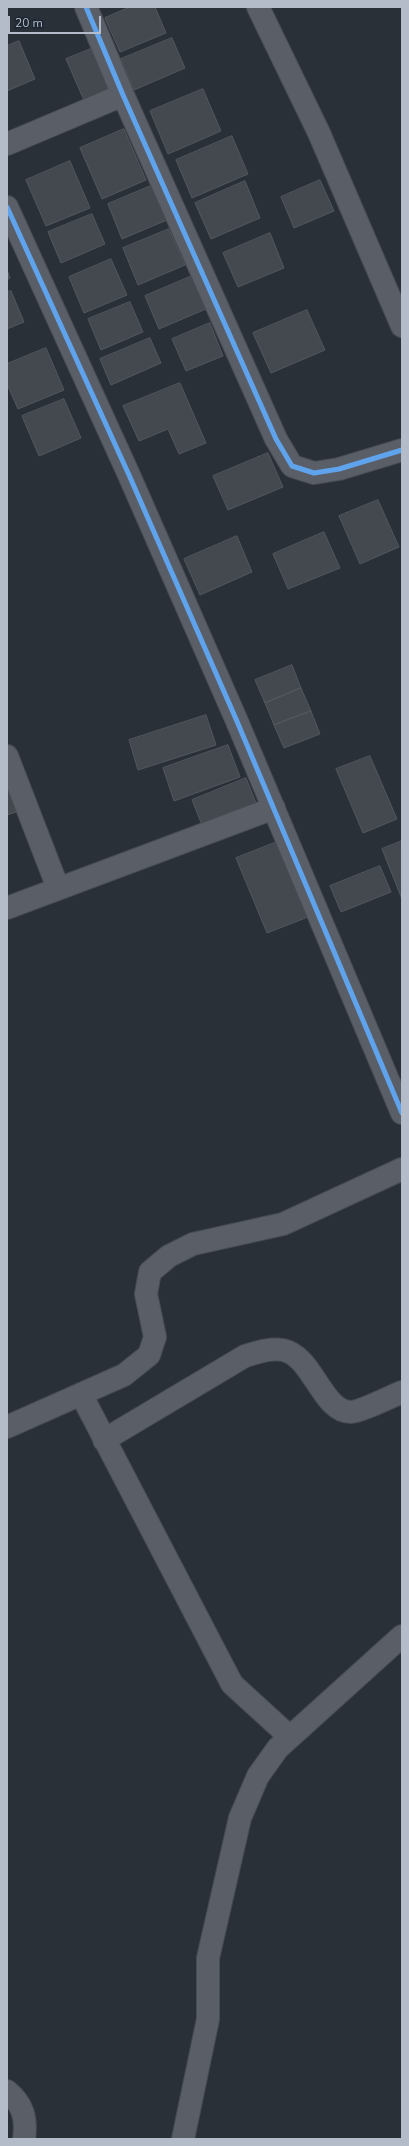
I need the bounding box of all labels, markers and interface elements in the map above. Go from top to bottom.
scale bar [10,8,103,34]
text: 20 m [15,15,43,31]

